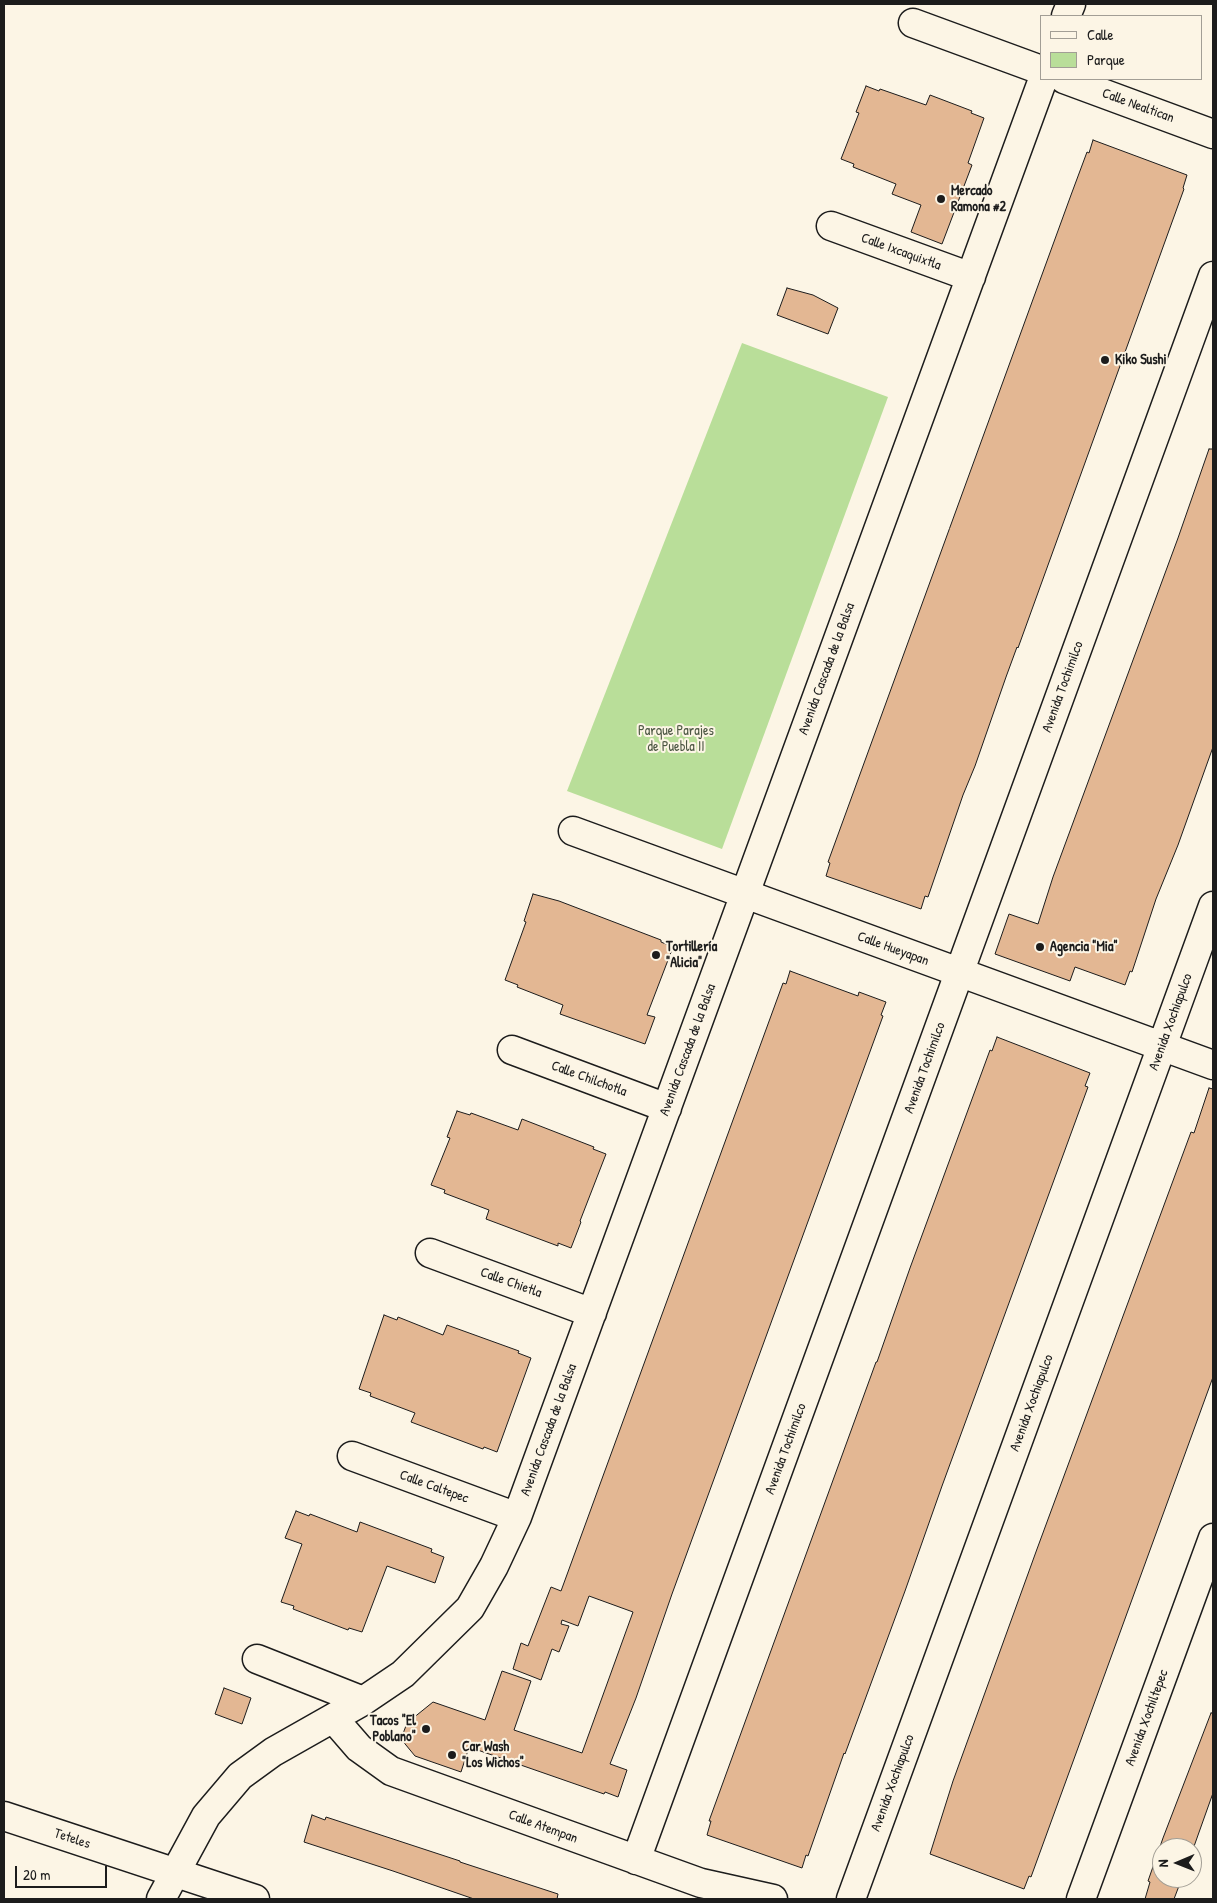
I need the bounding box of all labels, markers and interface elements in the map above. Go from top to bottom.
legend [1040,15,1202,80]
text: Calle [1087,24,1114,45]
text: Parque [1087,49,1125,70]
street label: Calle Nealtican [1100,85,1176,127]
place label: Mercado Ramona #2 [951,183,1006,216]
marker: Mercado Ramona #2 [935,193,947,205]
street label: Calle Ixcaquixtla [859,230,943,274]
place label: Kiko Sushi [1115,352,1167,368]
marker: Kiko Sushi [1099,354,1111,366]
street label: Avenida Cascada de la Balsa [795,601,859,737]
street label: Avenida Tochimilco [1039,639,1087,735]
park label: Parque Parajes de Puebla II [638,723,714,756]
street label: Calle Hueyapan [855,928,931,970]
place label: Tortillería "Alicia" [666,939,717,972]
place label: Agencia "Mia" [1050,939,1118,955]
marker: Agencia "Mia" [1034,941,1046,953]
marker: Tortillería "Alicia" [650,949,662,961]
street label: Avenida Xochiapulco [1146,971,1196,1073]
street label: Avenida Cascada de la Balsa [656,982,720,1118]
street label: Avenida Tochimilco [901,1020,949,1116]
street label: Calle Chilchotla [549,1058,629,1100]
street label: Calle Chietla [478,1264,544,1302]
street label: Avenida Xochiapulco [1007,1352,1057,1454]
street label: Avenida Cascada de la Balsa [517,1362,581,1498]
street label: Avenida Tochimilco [762,1401,810,1497]
street label: Calle Caltepec [397,1467,471,1507]
street label: Avenida Xochiltepec [1122,1668,1172,1768]
place label: Tacos "El Poblano" [370,1713,416,1745]
marker: Tacos "El Poblano" [420,1723,432,1735]
street label: Avenida Xochiapulco [868,1732,918,1834]
place label: Car Wash "Los Wichos" [462,1739,524,1771]
marker: Car Wash "Los Wichos" [446,1749,458,1761]
street label: Calle Atempan [506,1807,580,1847]
street label: Teteles [52,1825,92,1853]
north arrow [1152,1838,1202,1888]
scale bar [18,1856,110,1888]
text: N [1153,1859,1172,1867]
text: 20 m [23,1864,50,1885]

